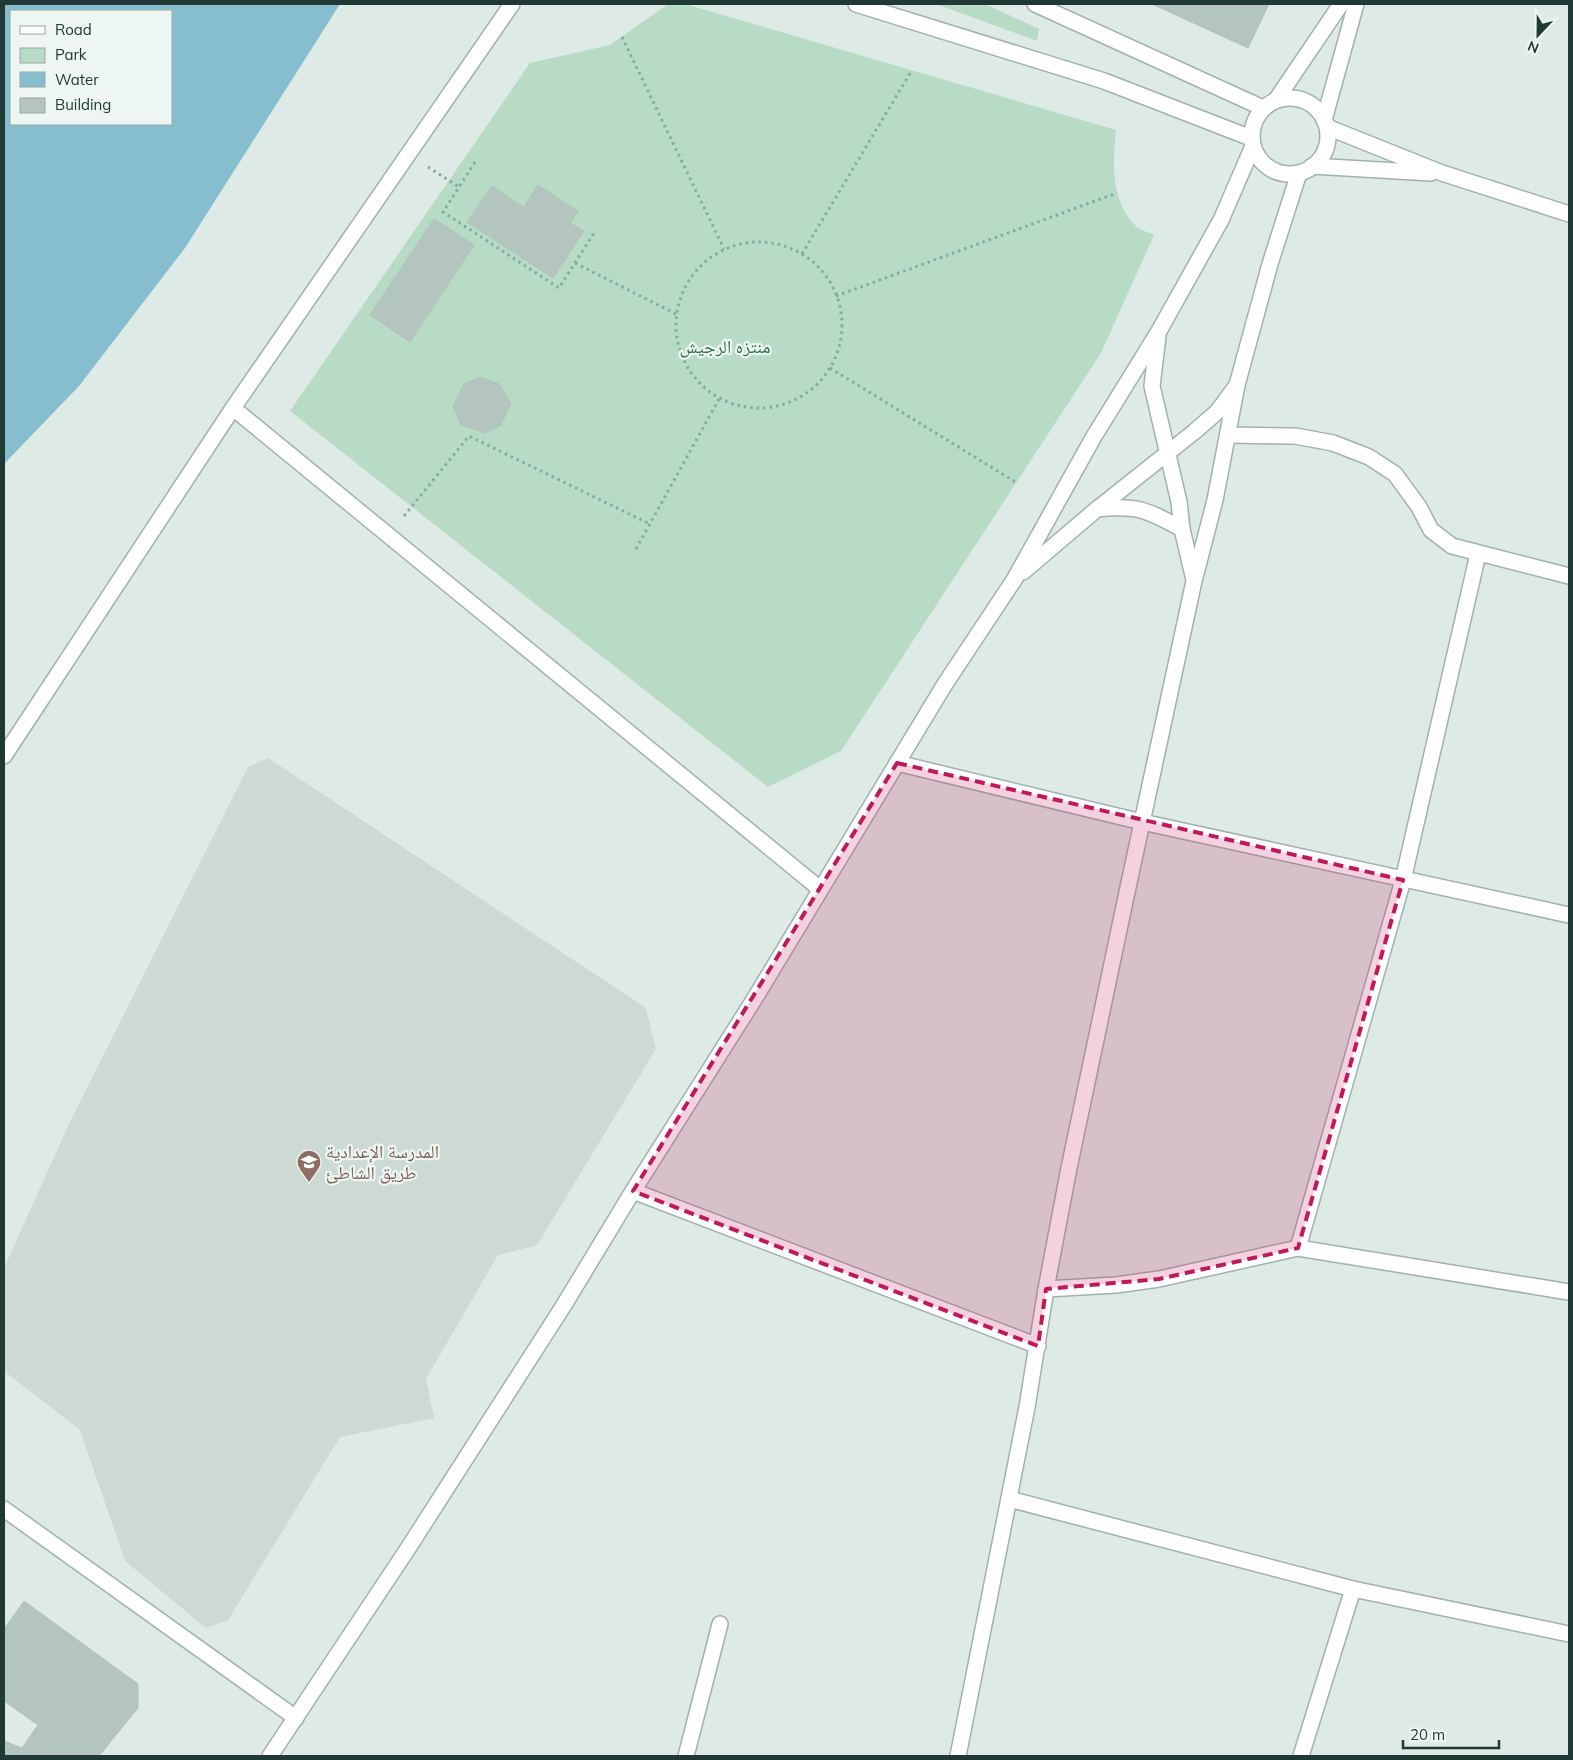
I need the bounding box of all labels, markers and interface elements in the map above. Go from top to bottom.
legend [10,10,172,125]
north arrow [1513,10,1563,60]
text: Road [55,20,92,39]
text: N [1525,37,1541,57]
text: Park [55,45,87,64]
text: Water [55,70,99,89]
text: Building [55,95,111,114]
park label: منتزه الرجيش [680,335,770,358]
place label: المدرسة الإعدادية طريق الشاطئ [326,1140,439,1184]
school or university icon: المدرسة الإعدادية طريق الشاطئ [296,1149,322,1183]
scale bar [1403,1718,1499,1750]
text: 20 m [1410,1725,1445,1744]

